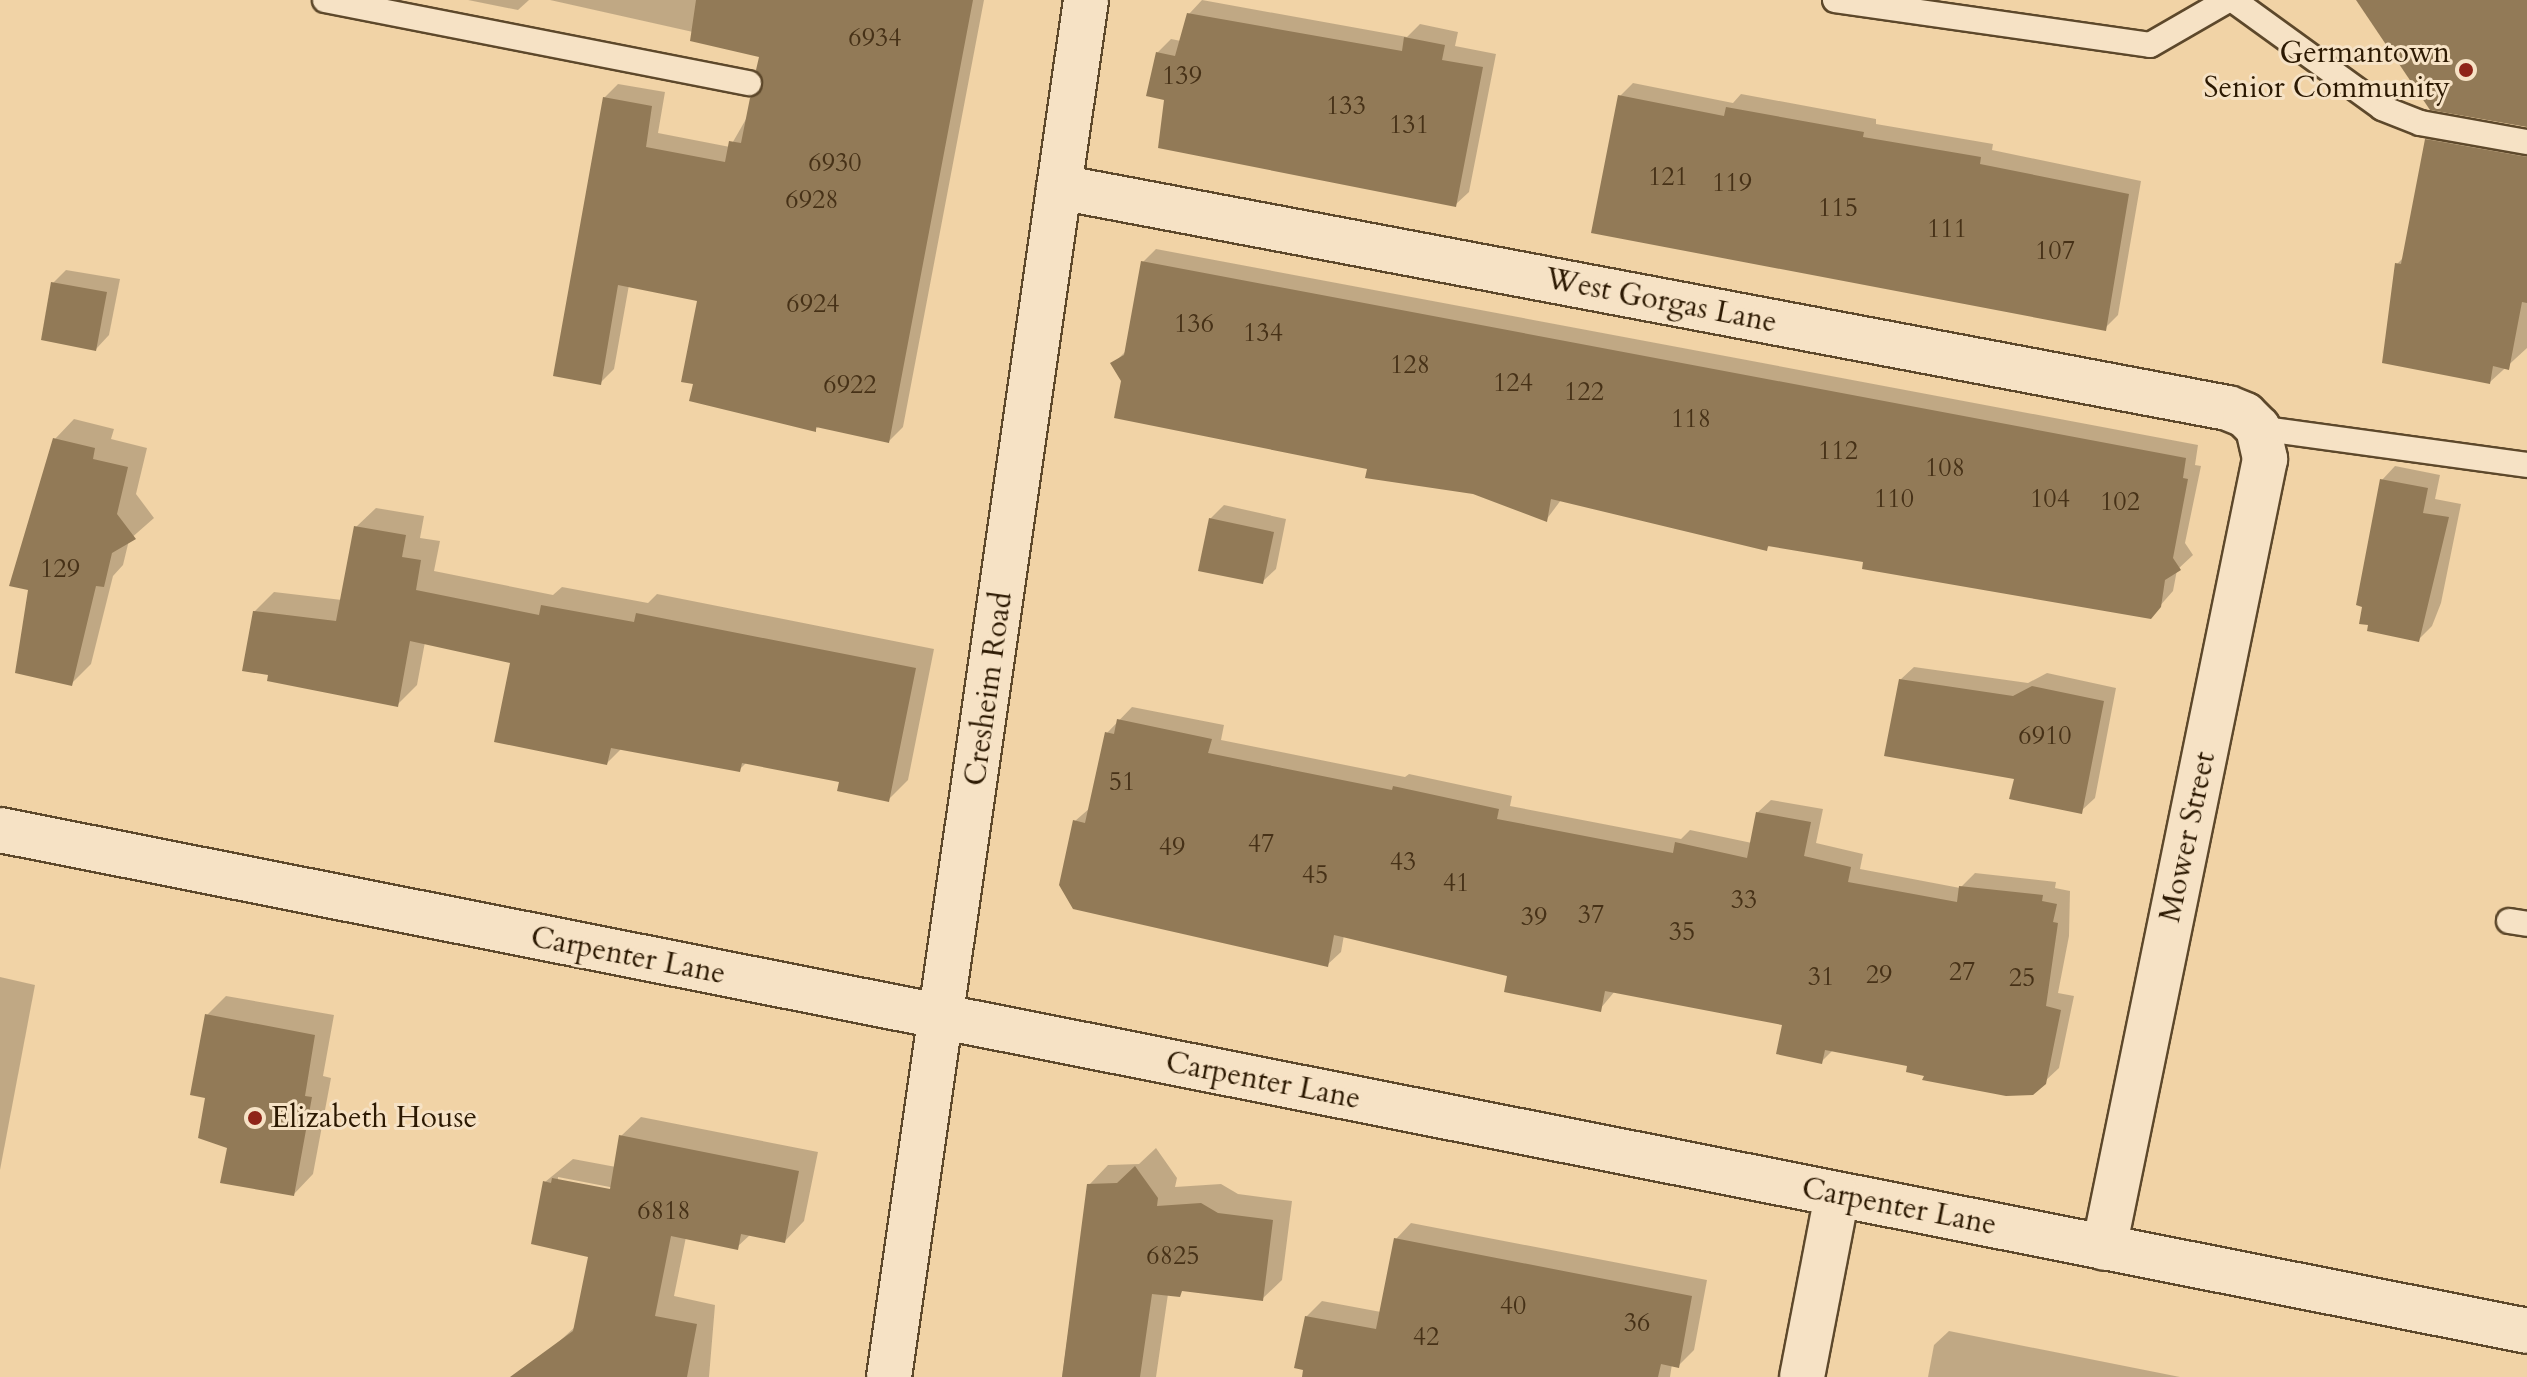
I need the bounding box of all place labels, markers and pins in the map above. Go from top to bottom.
place label: Germantown Senior Community [2203,35,2450,106]
marker: Germantown Senior Community [2457,61,2475,79]
place label: Elizabeth House [271,1100,477,1136]
marker: Elizabeth House [246,1109,264,1127]

